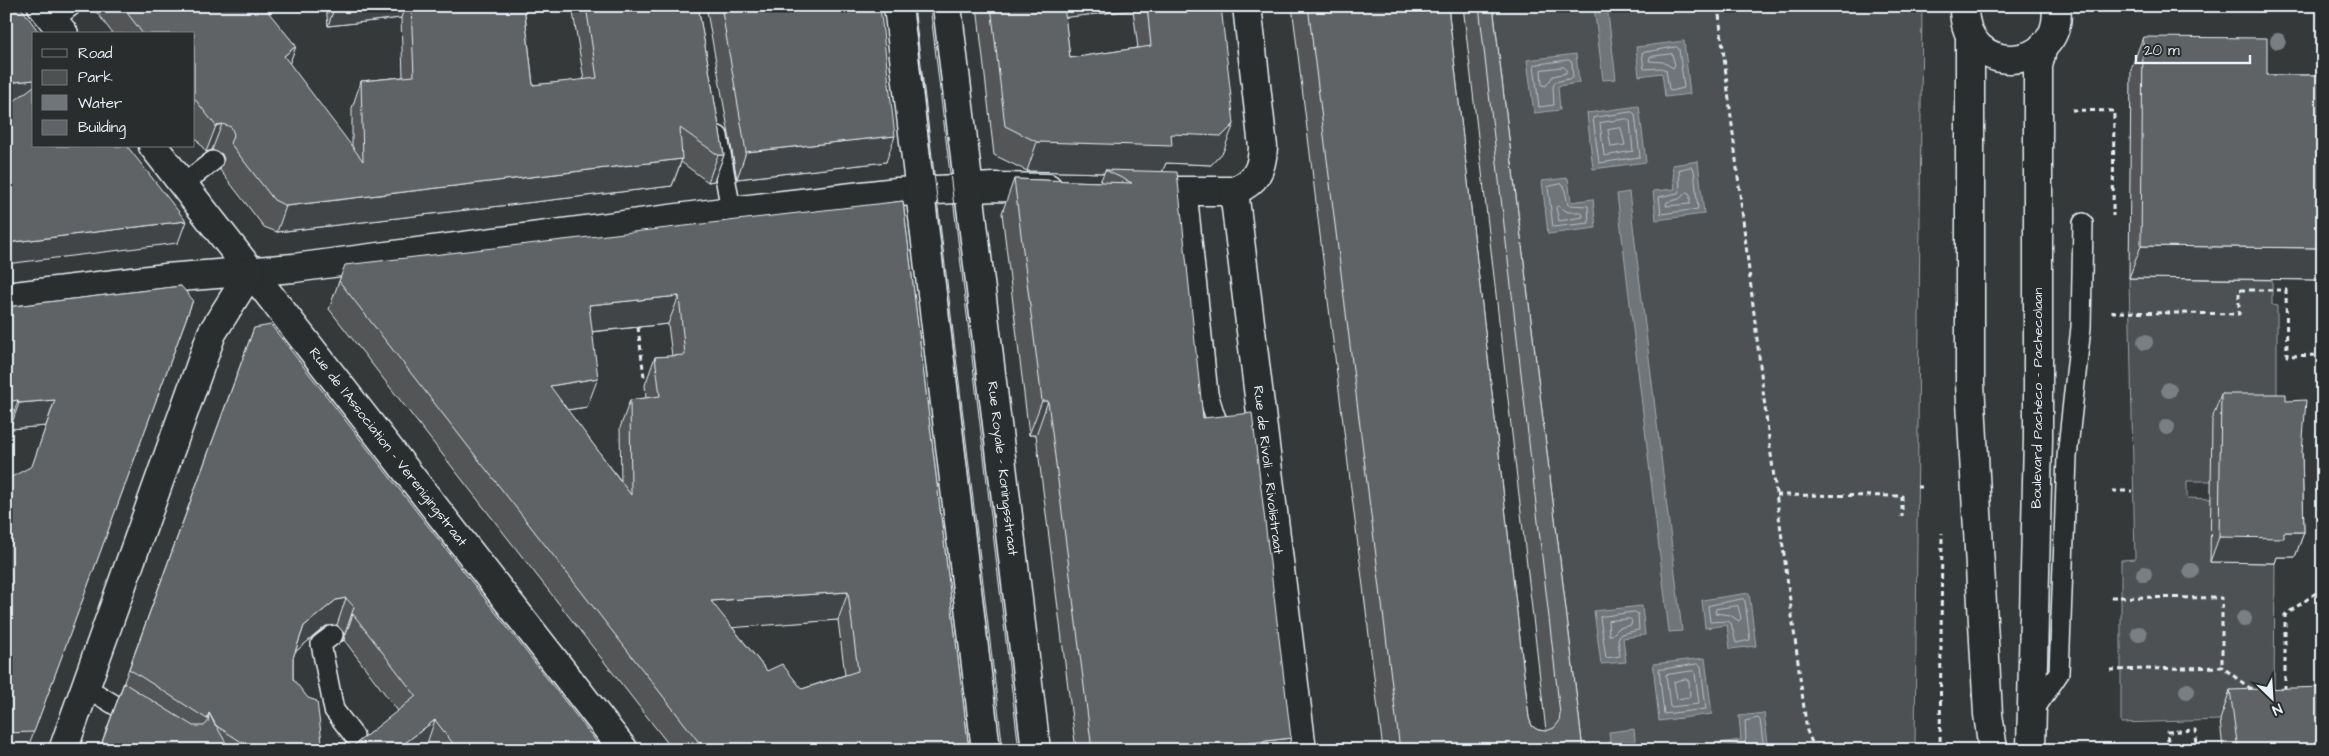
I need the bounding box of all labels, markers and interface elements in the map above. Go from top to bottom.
legend [32,32,195,148]
scale bar [2136,32,2250,64]
text: 20 m [2144,40,2180,61]
text: Road [78,43,113,64]
text: Park [78,67,113,88]
text: Water [78,93,122,114]
text: Building [78,117,126,139]
street label: Boulevard Pachéco - Pachecolaan [2026,288,2048,509]
street label: Rue de l'Association - Verenigingstraat [304,344,472,551]
street label: Rue Royale - Koningsstraat [982,380,1023,557]
street label: Rue de Rivoli - Rivolistraat [1248,384,1288,556]
north arrow [2246,674,2296,724]
text: N [2269,698,2285,720]

